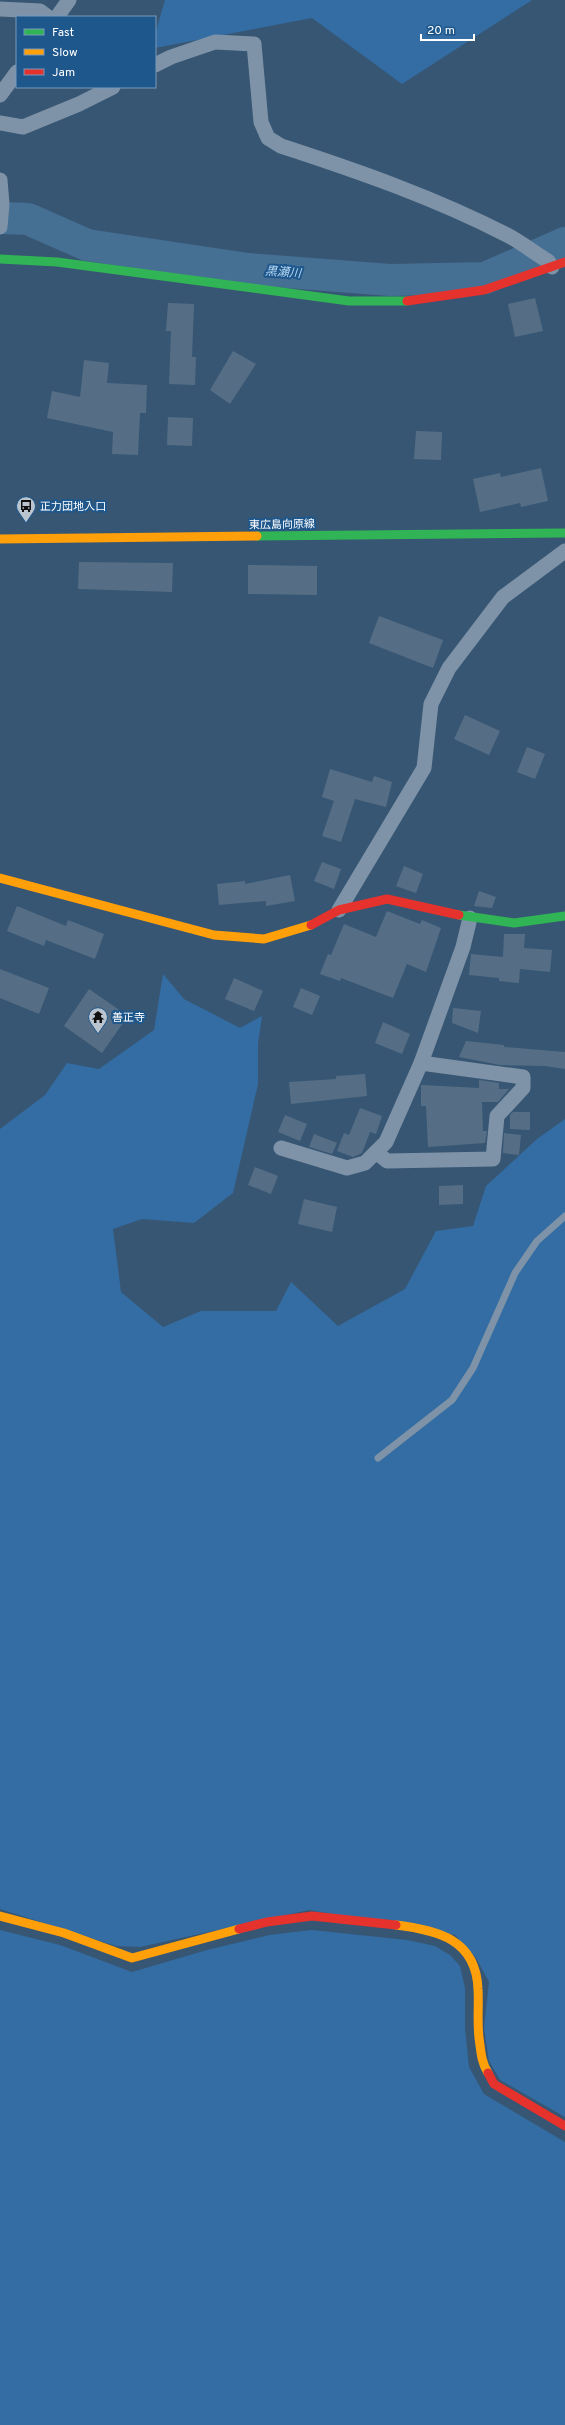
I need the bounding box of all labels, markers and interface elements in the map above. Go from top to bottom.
legend [16,16,156,88]
scale bar [421,16,474,42]
text: 20 m [427,23,455,39]
text: Fast [52,25,74,41]
text: Slow [52,45,78,61]
text: Jam [52,65,75,81]
water label: 黒瀬川 [264,264,303,282]
bus stop icon: 正力団地入口 [15,495,37,523]
place label: 正力団地入口 [40,500,106,514]
street label: 東広島向原線 [249,517,315,533]
temple icon: 善正寺 [87,1006,109,1034]
place label: 善正寺 [112,1011,145,1025]

